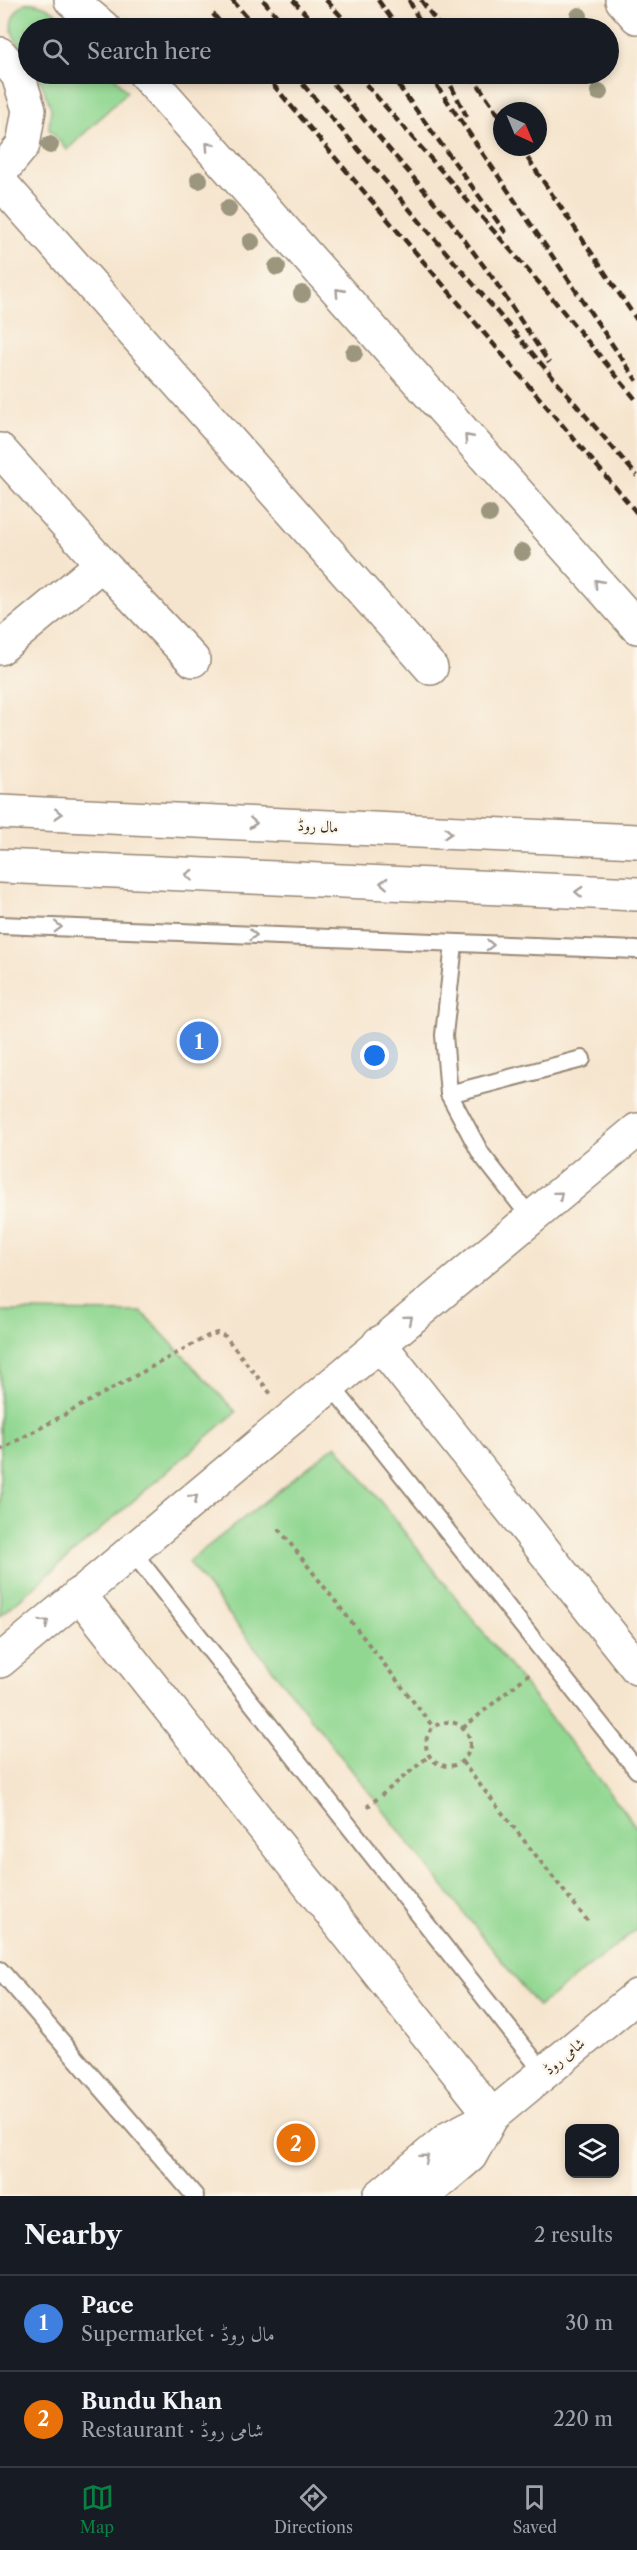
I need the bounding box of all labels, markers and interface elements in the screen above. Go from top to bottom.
search box [18,18,619,84]
icon: search [39,35,72,68]
text: Search here [87,38,212,65]
north arrow [493,102,547,156]
one-way arrow [205,142,216,153]
one-way arrow [335,288,346,299]
one-way arrow [464,434,475,445]
one-way arrow [594,580,605,590]
one-way arrow [54,808,63,821]
street label: مال روڈ [297,815,339,837]
one-way arrow [249,817,258,830]
one-way arrow [444,826,453,839]
one-way arrow [184,868,193,881]
one-way arrow [379,877,388,890]
one-way arrow [574,885,583,898]
one-way arrow [54,921,63,934]
one-way arrow [249,929,258,942]
one-way arrow [486,939,495,952]
pin: 1 [180,1018,218,1064]
your location [360,1041,389,1070]
one-way arrow [552,1191,563,1202]
one-way arrow [402,1316,413,1327]
one-way arrow [187,1494,198,1505]
one-way arrow [38,1619,49,1630]
street label: شامی روڈ [540,2033,588,2079]
pin: 2 [276,2120,316,2166]
map controls [565,2124,619,2178]
button: layers [565,2124,619,2178]
one-way arrow [418,2154,429,2165]
text: Nearby [24,2219,122,2251]
text: 2 results [534,2223,613,2247]
text: Pace [81,2292,134,2319]
text: 1 [39,2311,48,2335]
text: 30 m [565,2311,613,2335]
text: Supermarket · مال روڈ [81,2322,275,2346]
text: Bundu Khan [81,2388,222,2415]
text: 2 [38,2407,49,2431]
text: 220 m [553,2407,613,2431]
text: Restaurant · شامی روڈ [81,2418,264,2442]
tab: Map [80,2481,114,2537]
tab: Directions [274,2481,353,2537]
tab: Saved [513,2481,557,2537]

